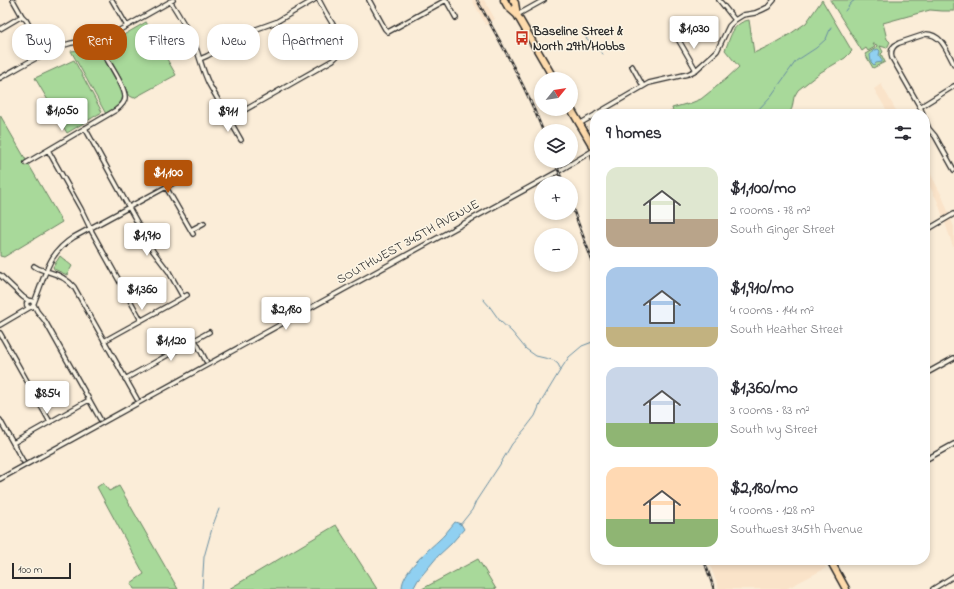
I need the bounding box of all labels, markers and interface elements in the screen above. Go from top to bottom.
pin: $1,030 [661,16,727,50]
text: $1,030 [679,19,709,38]
place label: Baseline Street & North 29th/Hobbs [532,22,626,56]
chip: Buy [12,24,65,60]
chip: Rent [73,24,127,60]
chip: Filters [135,24,199,60]
chip: New [207,24,260,60]
chip: Apartment [268,24,358,60]
bus stop icon: Baseline Street & North 29th/Hobbs [514,30,530,46]
north arrow [534,72,578,116]
map controls [534,72,578,272]
pin: $1,050 [29,98,95,132]
pin: $911 [204,99,252,133]
text: $1,050 [46,101,78,120]
text: $911 [218,102,238,121]
text: 9 homes [606,121,662,146]
icon: filters [892,122,914,144]
button: layers [534,124,578,168]
pin: $1,100 [135,160,201,194]
text: $1,100 [153,163,183,182]
button: + [534,176,578,220]
text: $1,100/mo [730,176,796,201]
icon: home [638,183,686,231]
street label: SOUTHWEST 345TH AVENUE [333,195,483,289]
text: 2 rooms · 78 m² [730,201,811,220]
text: South Ginger Street [730,220,835,239]
pin: $1,910 [114,223,180,257]
text: $1,910 [133,226,161,245]
button: − [534,228,578,272]
text: $1,910/mo [730,276,794,301]
pin: $1,360 [109,277,175,311]
text: $1,360 [127,280,157,299]
icon: home [638,283,686,331]
pin: $2,180 [253,297,319,331]
text: $2,180 [270,300,302,319]
text: 4 rooms · 144 m² [730,301,814,320]
text: South Heather Street [730,320,843,339]
pin: $1,120 [138,328,204,362]
text: $1,120 [156,331,186,350]
text: $1,360/mo [730,376,798,401]
pin: $854 [23,381,71,415]
icon: home [638,383,686,431]
text: $854 [34,384,60,403]
text: 3 rooms · 83 m² [730,401,810,420]
text: South Ivy Street [730,420,818,439]
text: $2,180/mo [730,476,798,501]
icon: home [638,483,686,531]
text: 4 rooms · 128 m² [730,501,815,520]
text: Southwest 345th Avenue [730,520,862,539]
scale bar [12,561,71,580]
text: 100 m [18,562,42,578]

